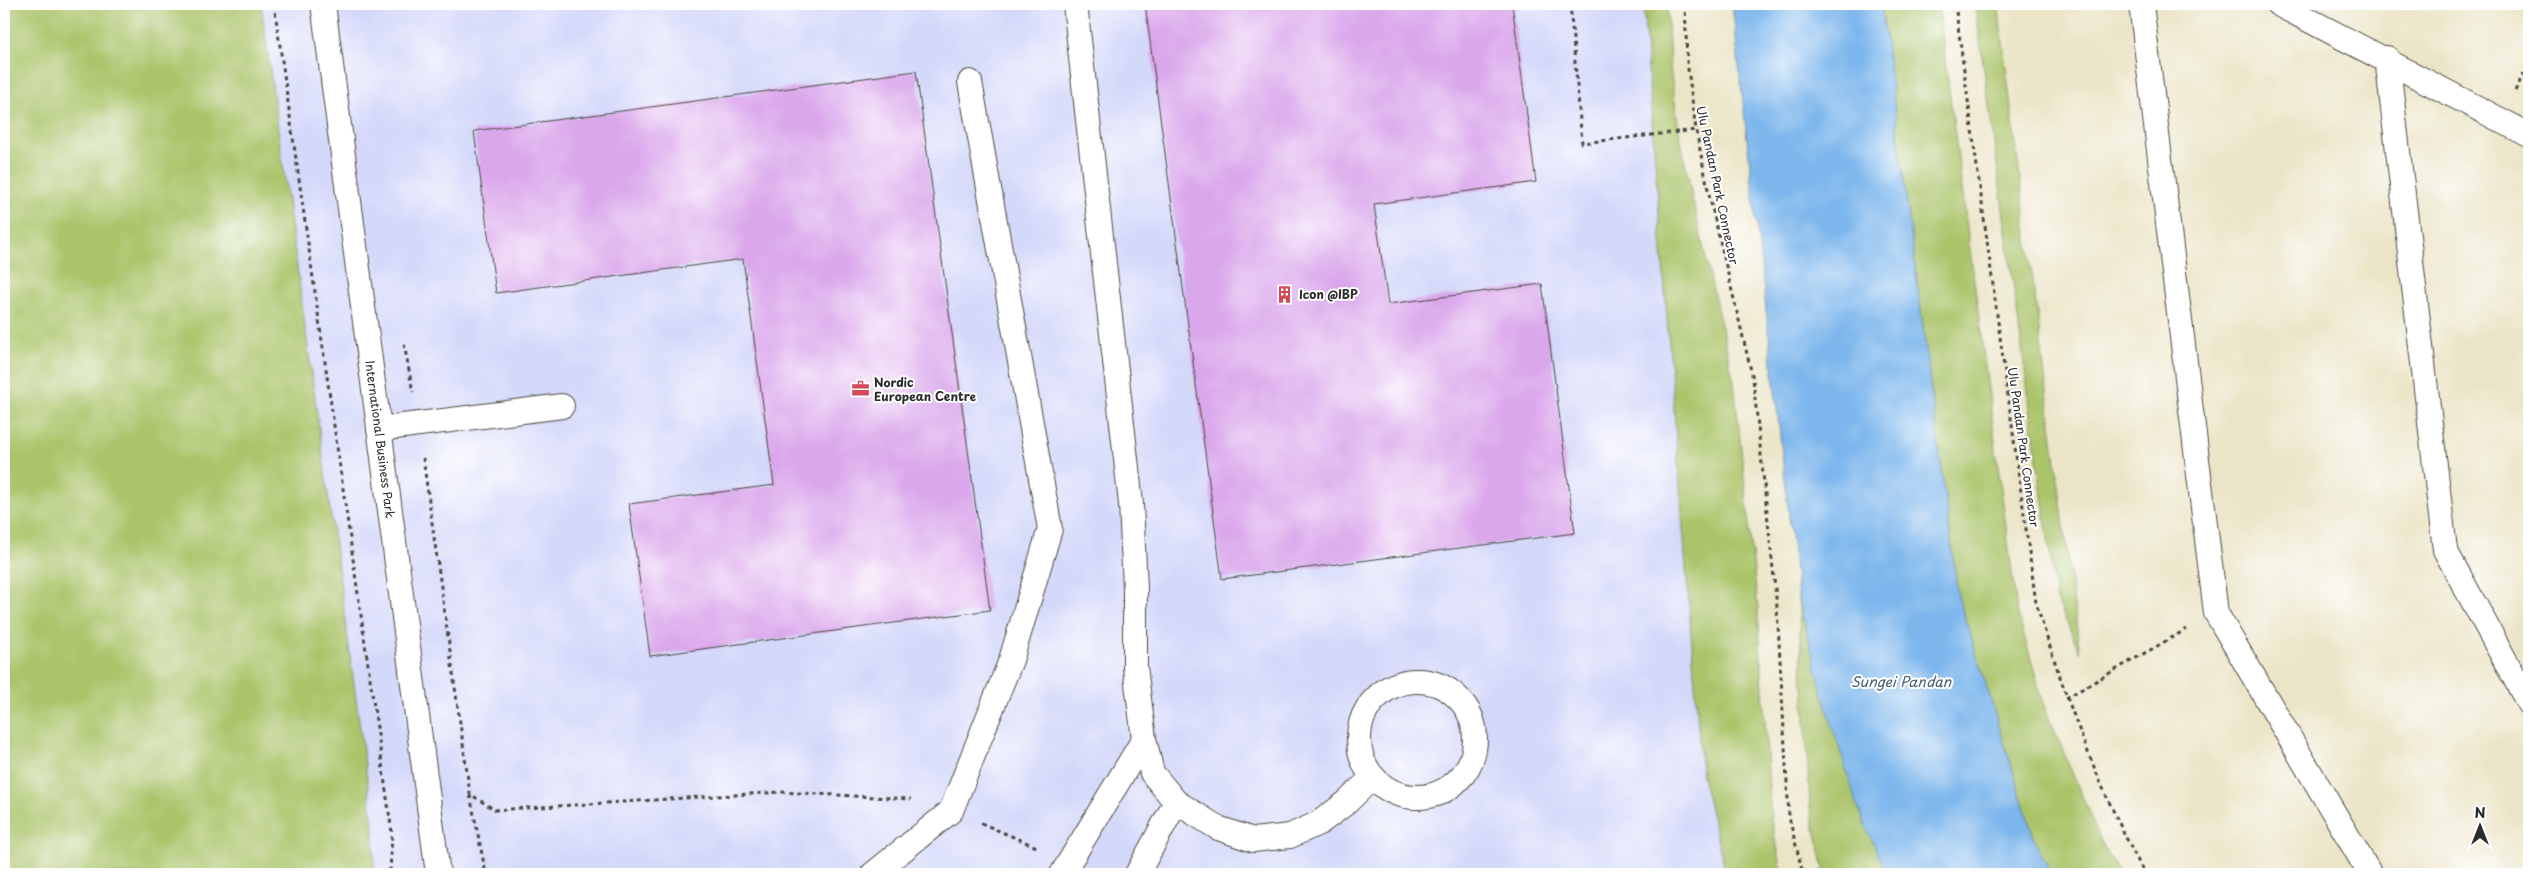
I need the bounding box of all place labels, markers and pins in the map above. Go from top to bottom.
building icon: Icon @IBP [1275,284,1295,304]
place label: Icon @IBP [1299,285,1358,303]
place label: Nordic European Centre [874,373,976,405]
office icon: Nordic European Centre [850,379,870,399]

